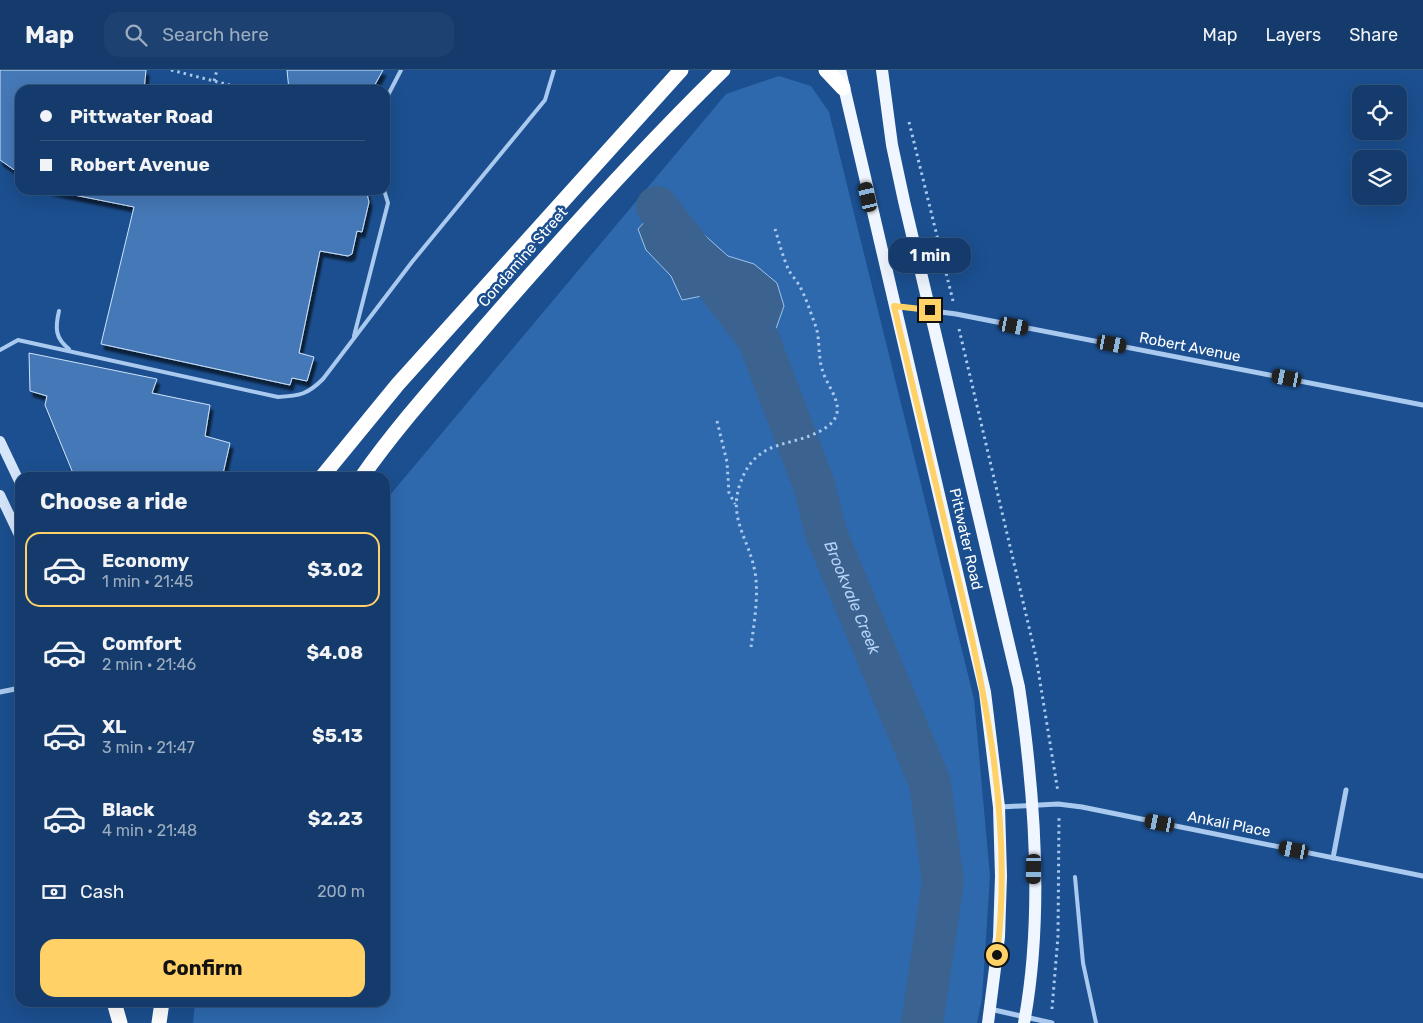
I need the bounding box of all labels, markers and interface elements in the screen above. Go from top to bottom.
search box [104,12,454,57]
text: Map [25,21,74,49]
icon: search [122,21,150,49]
text: Search here [162,23,269,46]
text: Map [1203,24,1238,46]
text: Layers [1266,24,1321,46]
text: Share [1349,24,1398,46]
map controls [1352,85,1407,205]
button: locate [1352,85,1407,140]
text: Pittwater Road [70,105,213,128]
button: layers [1352,150,1407,205]
text: Robert Avenue [70,153,210,176]
car [857,181,878,213]
street label: Condamine Street [475,203,571,311]
callout: 1 min [889,238,971,272]
text: 1 min [910,246,950,265]
route end [919,299,941,321]
car [997,316,1030,336]
street label: Robert Avenue [1138,328,1242,366]
car [1095,334,1128,354]
car [1270,368,1303,388]
street label: Pittwater Road [946,486,986,592]
text: Choose a ride [40,488,187,515]
water label: Brookvale Creek [820,538,885,658]
icon: car [42,547,87,592]
text: Economy [102,549,189,572]
text: $3.02 [307,558,363,581]
text: 1 min · 21:45 [102,572,193,591]
icon: car [42,630,87,675]
text: Comfort [102,632,182,655]
text: $4.08 [306,641,363,664]
text: 2 min · 21:46 [102,655,196,674]
icon: car [42,713,87,758]
text: XL [102,715,126,738]
text: $5.13 [312,724,363,747]
text: 3 min · 21:47 [102,738,195,757]
icon: car [42,796,87,841]
text: Black [102,798,154,821]
text: $2.23 [308,807,363,830]
street label: Ankali Place [1186,807,1272,841]
car [1143,813,1176,833]
text: 4 min · 21:48 [102,821,197,840]
car [1277,840,1310,860]
car [1026,854,1041,884]
icon: cash [40,878,68,906]
text: Cash [80,880,124,903]
text: 200 m [317,882,365,901]
button: Confirm [40,939,365,997]
route start [986,944,1008,966]

